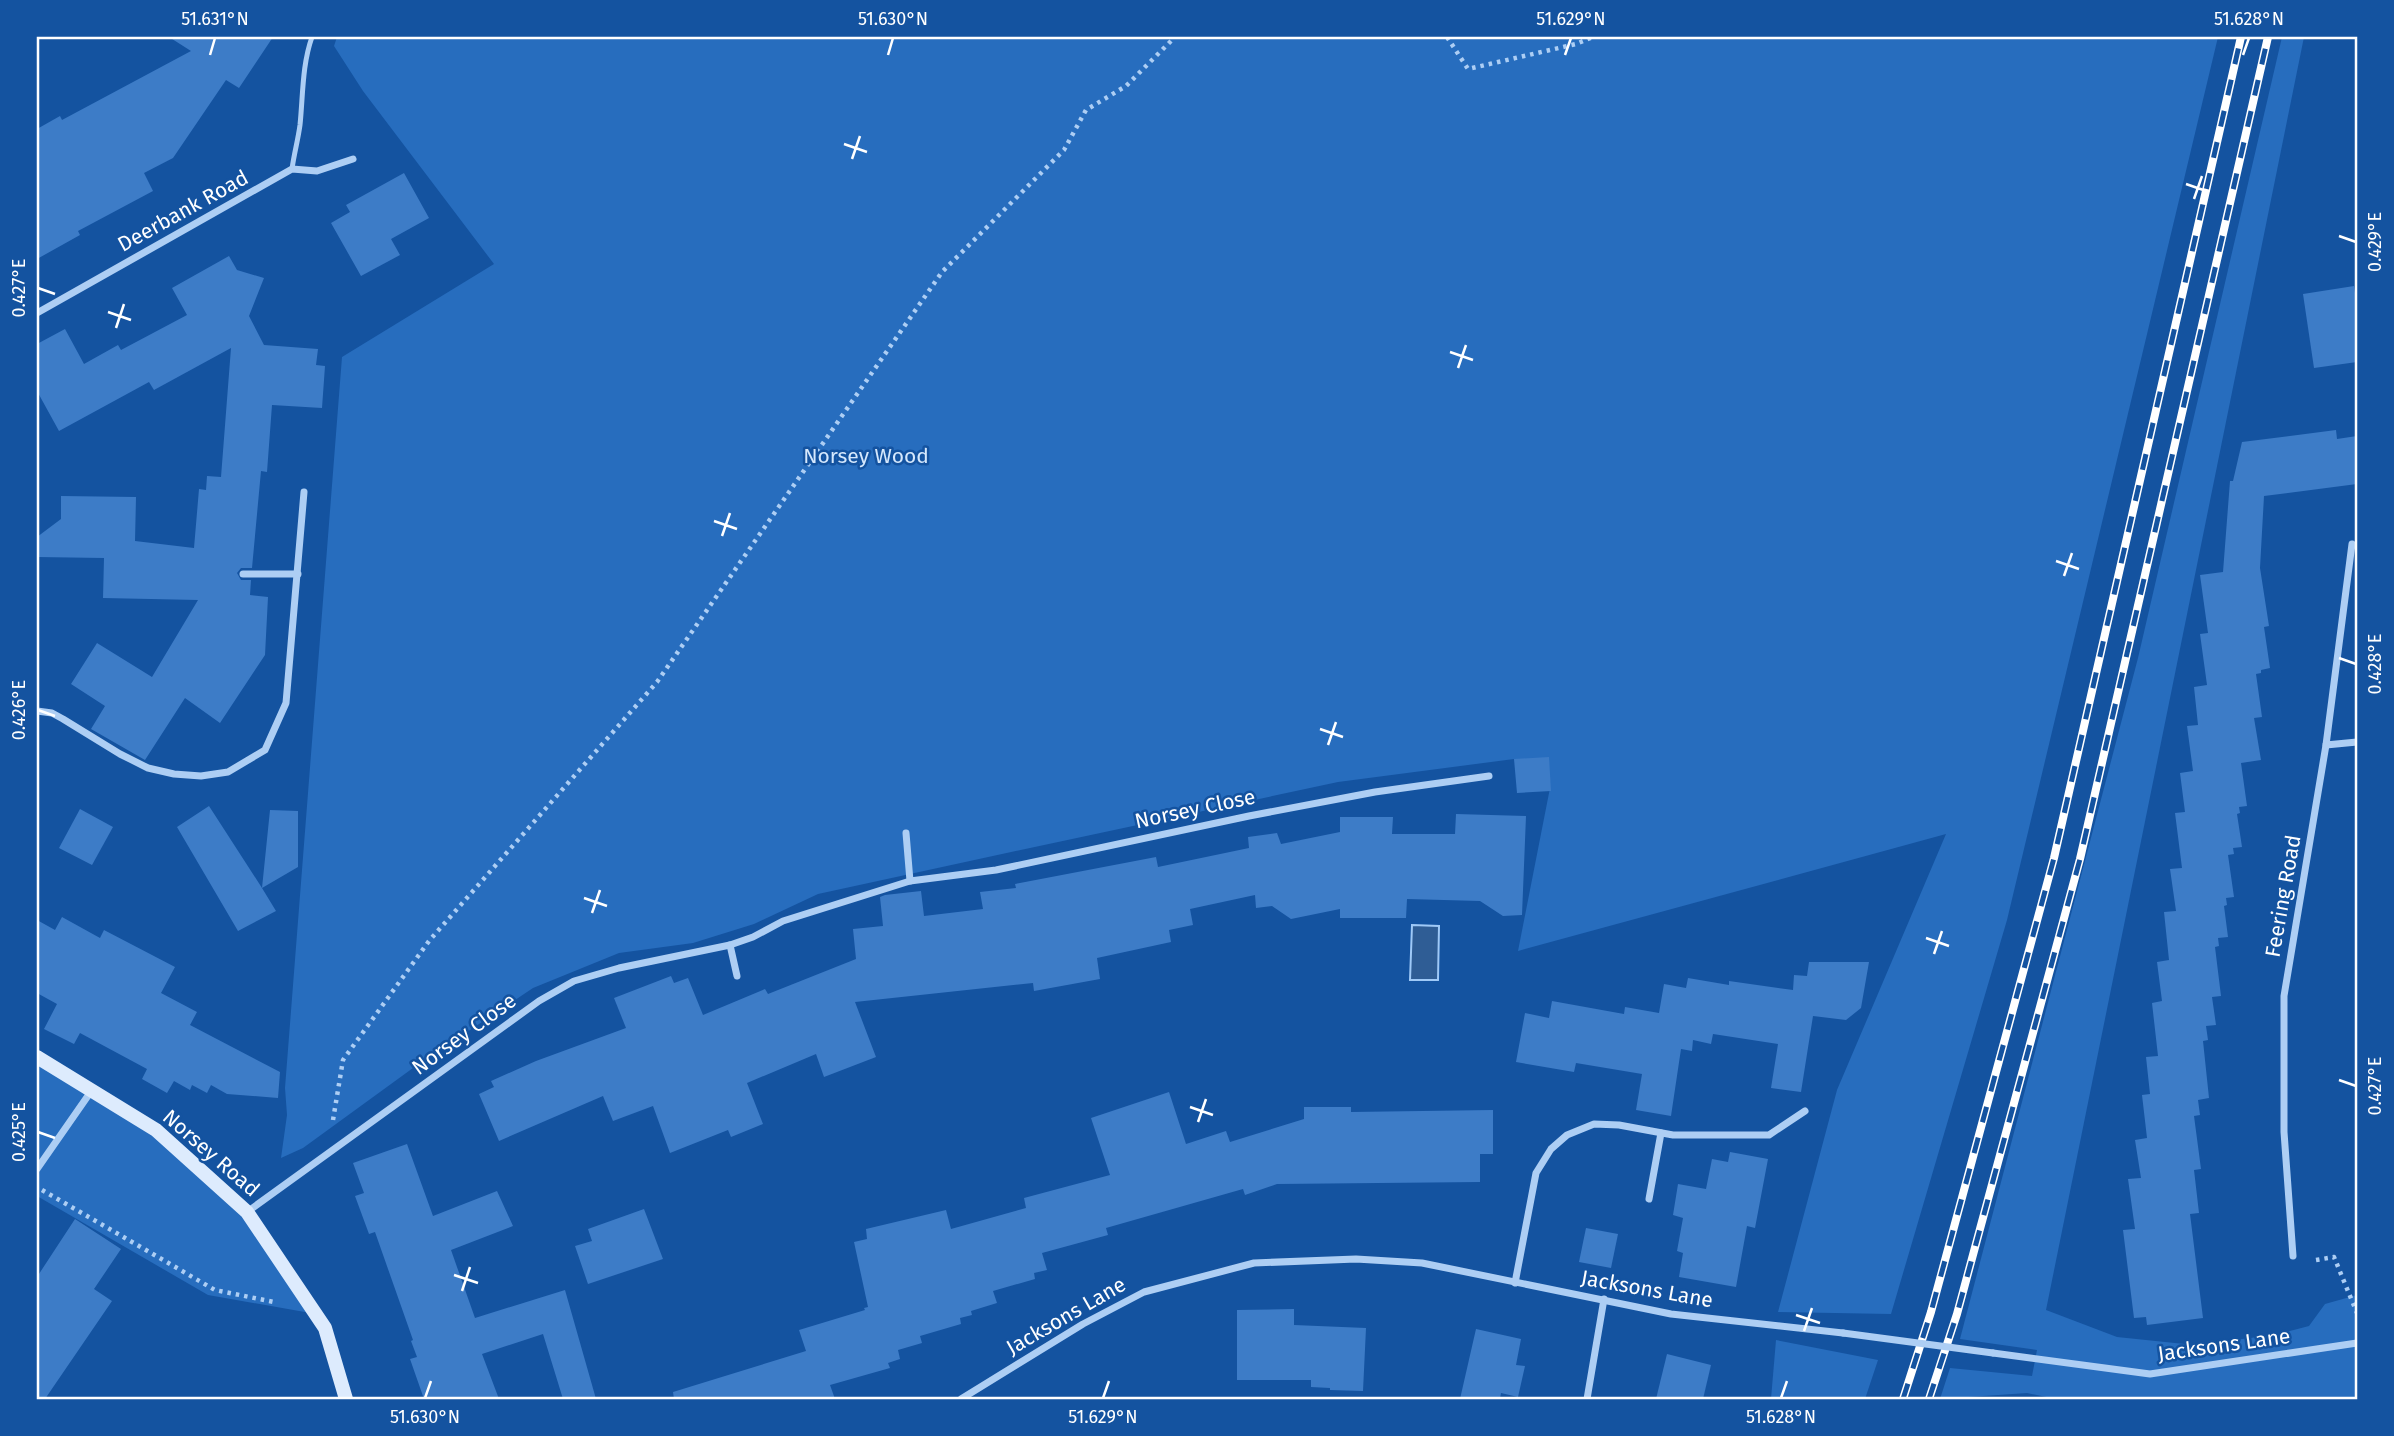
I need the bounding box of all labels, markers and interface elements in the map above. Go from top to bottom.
text: 51.631°N [181,8,249,30]
text: 51.630°N [858,8,928,30]
text: 51.629°N [1536,8,1606,30]
text: 51.628°N [2214,8,2284,30]
street label: Deerbank Road [113,164,253,258]
text: 0.429°E [2364,212,2386,272]
text: 0.427°E [8,259,30,317]
park label: Norsey Wood [803,443,929,469]
text: 0.428°E [2364,634,2386,694]
text: 0.426°E [8,680,30,740]
street label: Norsey Close [1132,784,1258,834]
street label: Feering Road [2259,833,2307,959]
street label: Norsey Close [407,987,521,1081]
text: 0.427°E [2364,1057,2386,1115]
text: 0.425°E [8,1102,30,1162]
street label: Norsey Road [157,1104,265,1202]
street label: Jacksons Lane [1579,1265,1715,1313]
street label: Jacksons Lane [1002,1271,1130,1361]
street label: Jacksons Lane [2156,1323,2292,1367]
text: 51.630°N [390,1406,460,1428]
text: 51.629°N [1068,1406,1138,1428]
text: 51.628°N [1746,1406,1816,1428]

